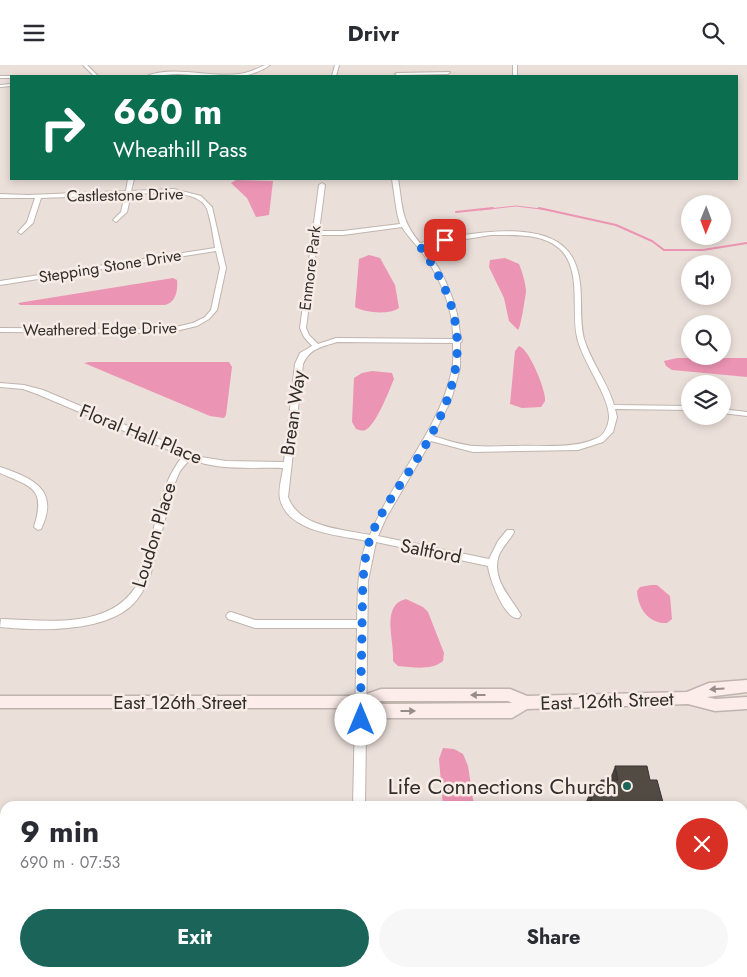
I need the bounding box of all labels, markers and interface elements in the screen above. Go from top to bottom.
text: Drivr [348,17,399,49]
icon: menu [20,19,48,47]
icon: search [699,19,727,47]
text: 660 m [113,87,222,137]
icon: right [30,95,95,160]
text: Wheathill Pass [113,133,247,165]
street label: Castlestone Drive [66,182,184,208]
north arrow [681,195,731,245]
map controls [681,195,731,425]
pin [424,219,466,261]
street label: Enmore Park [293,223,327,312]
icon: arrive [431,226,459,254]
street label: Stepping Stone Drive [37,243,183,289]
button: sound [681,255,731,305]
button: search [681,315,731,365]
street label: Weathered Edge Drive [23,316,177,342]
street label: Brean Way [274,368,312,457]
button: layers [681,375,731,425]
street label: Floral Hall Place [76,397,206,471]
street label: Loudon Place [125,479,183,591]
street label: Saltford [398,532,464,570]
street label: East 126th Street [540,685,675,717]
one-way arrow [708,685,724,693]
street label: East 126th Street [113,689,247,716]
one-way arrow [470,691,486,699]
position arrow [334,693,386,745]
one-way arrow [400,707,416,715]
place label: Life Connections Church [388,770,617,802]
marker: Life Connections Church [621,780,633,792]
text: 9 min [20,810,99,853]
button: close [676,818,728,870]
text: 690 m · 07:53 [20,851,120,874]
button: Exit [20,909,369,967]
button: Share [379,909,728,967]

